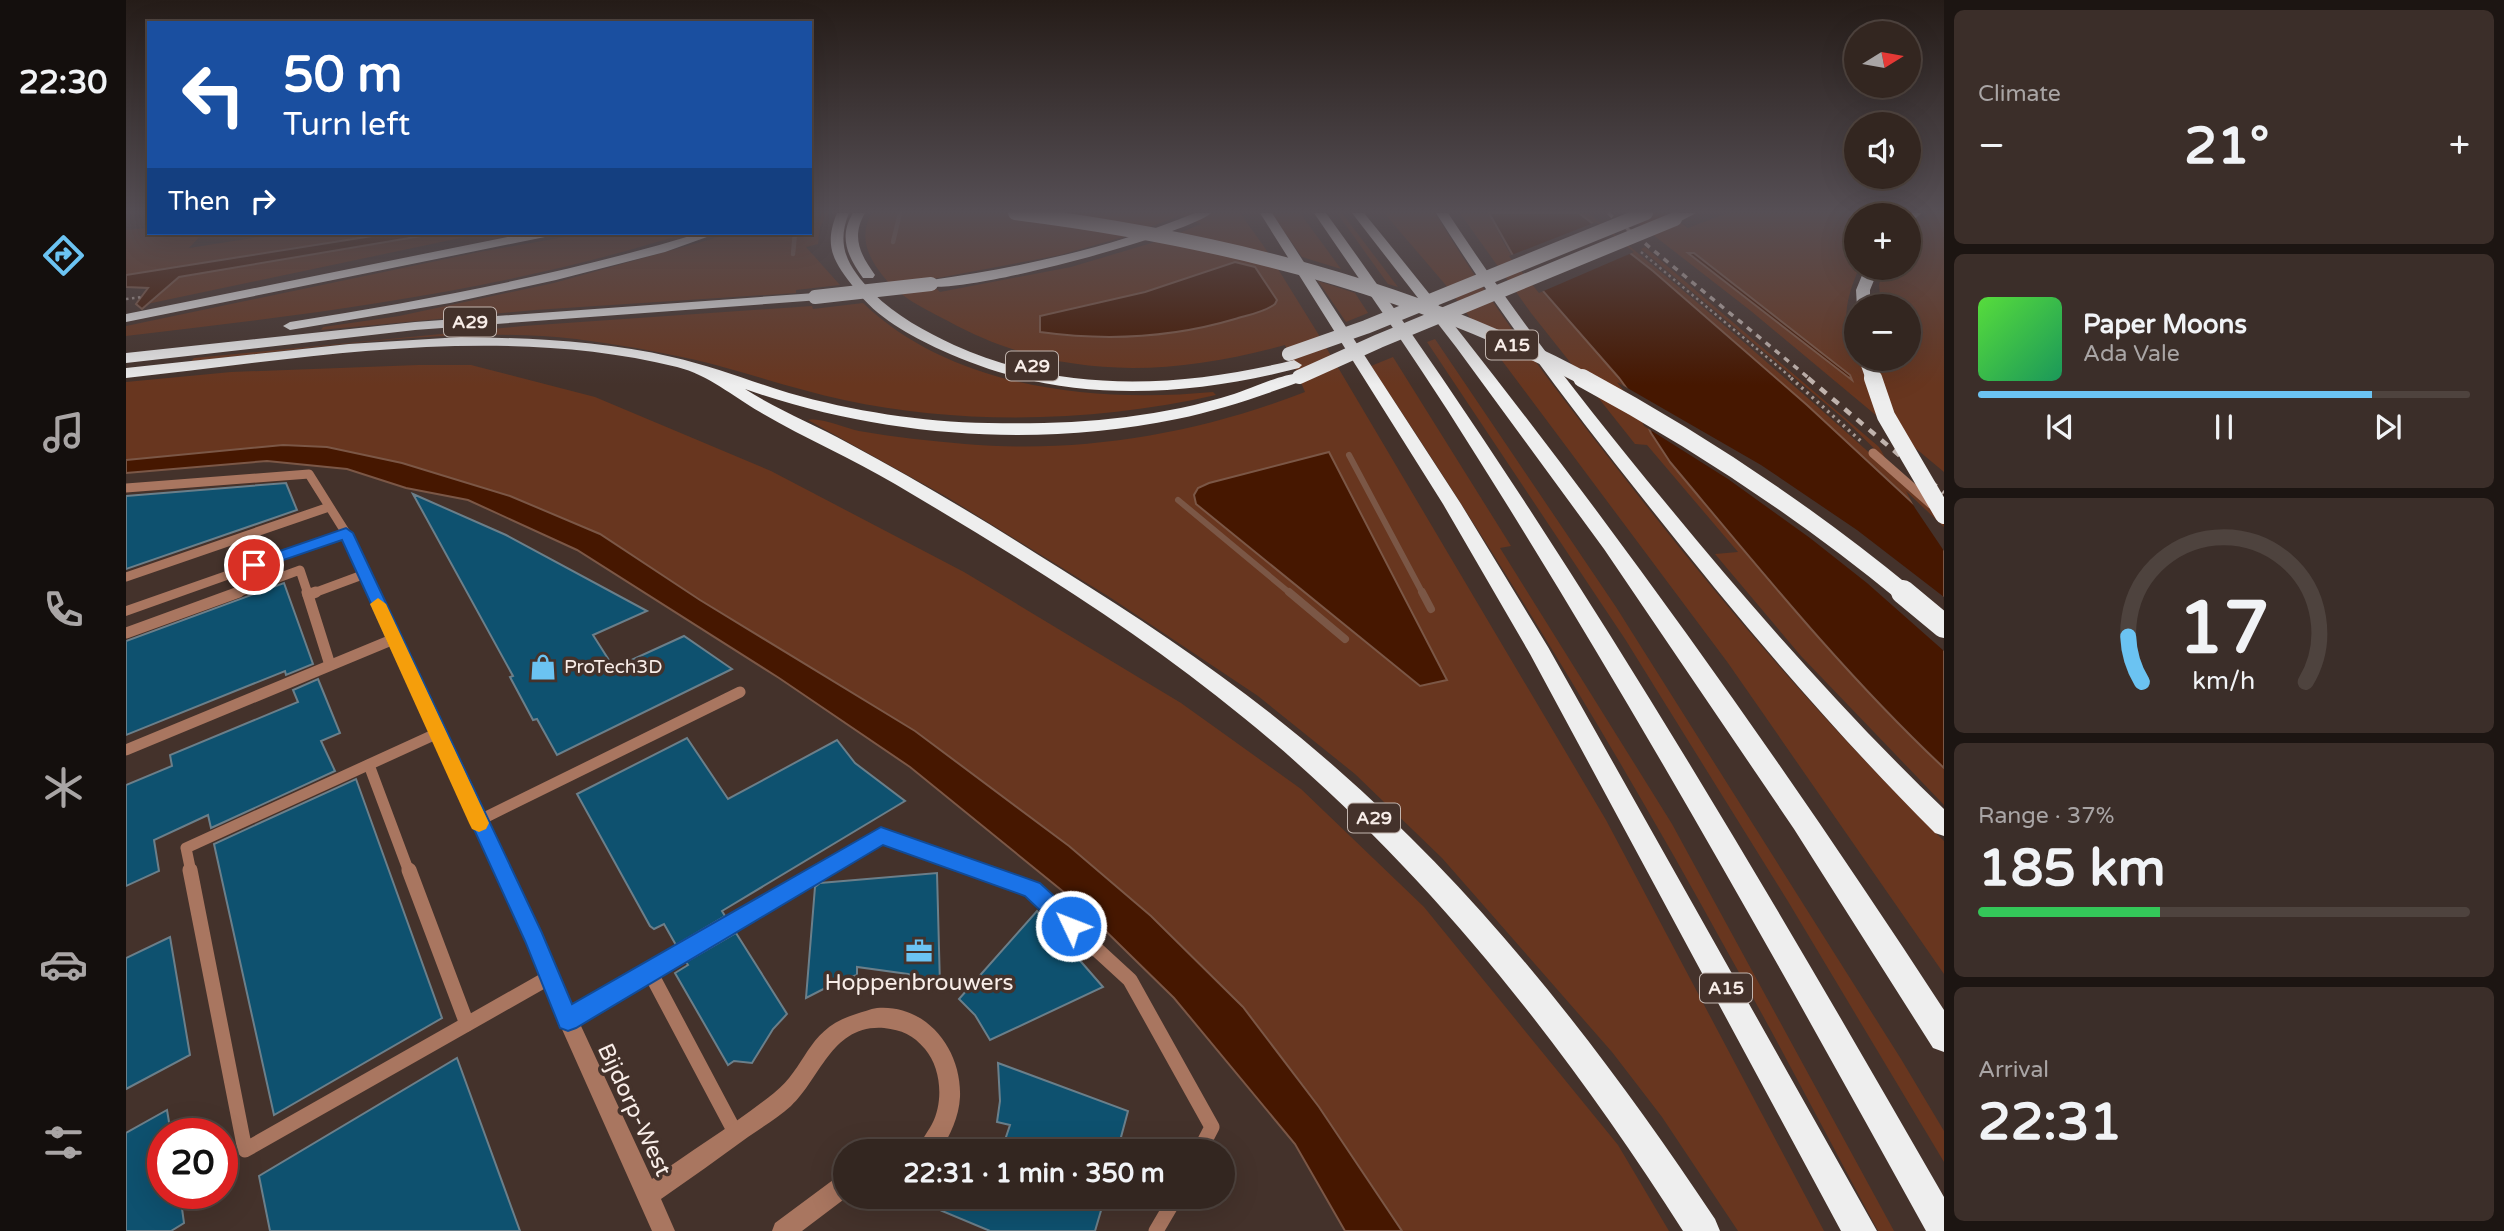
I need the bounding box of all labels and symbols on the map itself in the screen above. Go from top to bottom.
north arrow [1844,21,1922,98]
road number: A29 [444,308,496,336]
road number: A15 [1486,330,1538,360]
road number: A29 [1006,352,1058,380]
pin [224,535,284,595]
shop icon: ProTech3D [528,652,558,682]
place label: ProTech3D [564,656,663,678]
road number: A29 [1348,804,1400,832]
position arrow [1034,889,1108,963]
office icon: Hoppenbrouwers [904,936,934,966]
place label: Hoppenbrouwers [825,969,1013,997]
road number: A15 [1700,973,1752,1002]
street label: Bijdorp-West [591,1039,677,1181]
speed limit sign: 20 [147,1118,238,1209]

